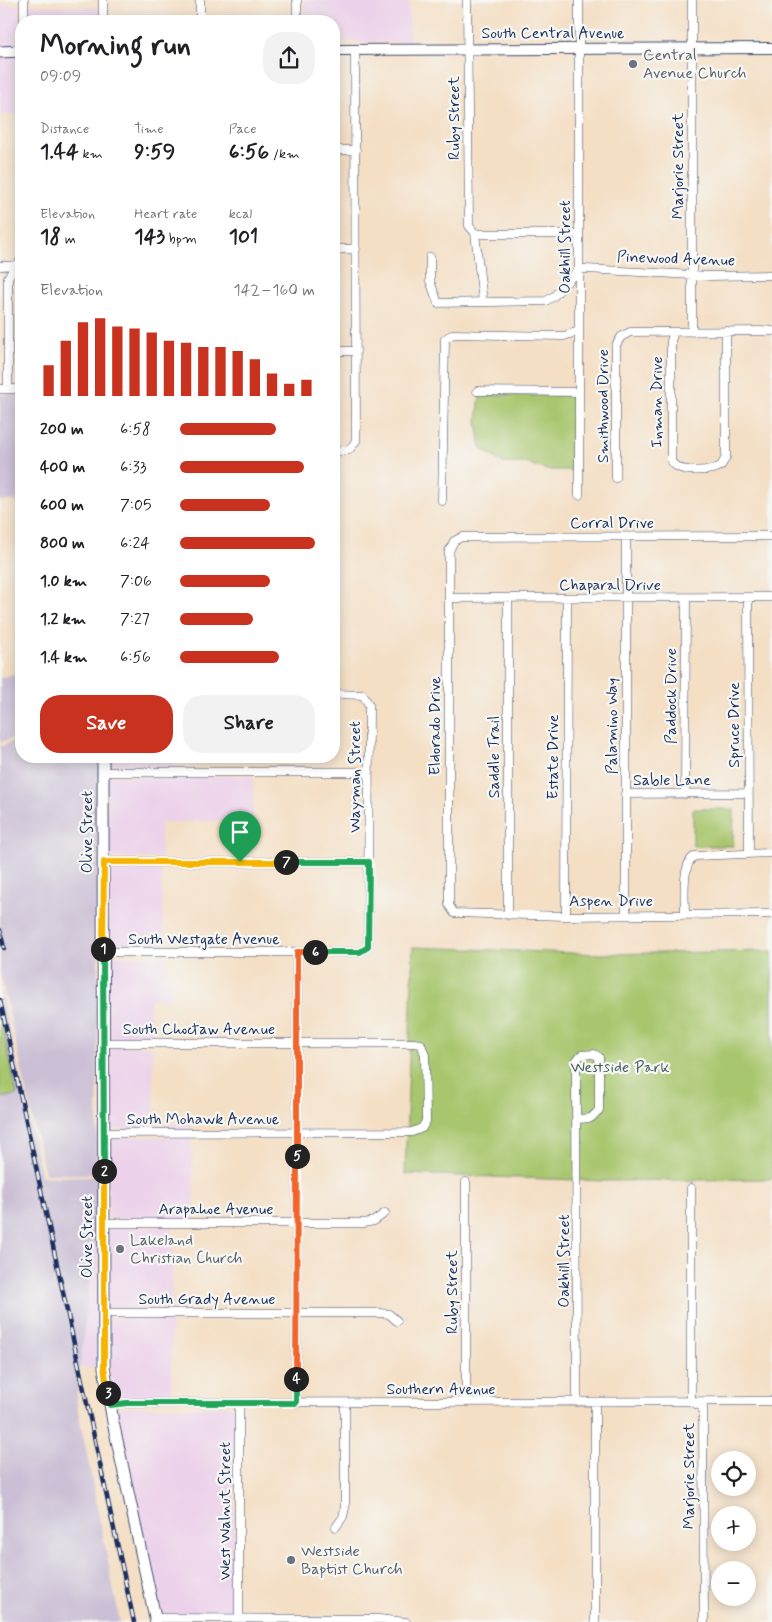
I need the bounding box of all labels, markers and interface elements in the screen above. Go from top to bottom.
street label: South Central Avenue [481,23,625,44]
text: Morning run [40,28,191,65]
button: share [263,32,315,84]
place label: Central Avenue Church [643,45,746,84]
marker: Central Avenue Church [627,58,639,70]
text: 09:09 [40,66,81,87]
street label: Ruby Street [444,75,465,160]
street label: Marjorie Street [668,112,689,219]
text: Distance [40,120,89,138]
text: Time [134,120,164,138]
text: Pace [229,120,257,138]
text: 1.44 [40,138,79,166]
text: 9:59 [134,138,175,166]
text: 6:56 [229,138,269,166]
text: km [79,145,103,163]
text: /km [269,145,300,163]
street label: Oakhill Street [555,200,576,294]
text: Elevation [40,205,95,223]
text: Heart rate [134,205,197,223]
text: kcal [229,205,252,223]
text: 18 [40,223,61,251]
text: 143 [134,223,165,251]
text: 101 [229,223,258,251]
text: m [61,230,76,248]
text: bpm [165,230,197,248]
street label: Pinewood Avenue [617,246,735,272]
text: Elevation [40,280,103,301]
text: 142–160 m [234,280,315,301]
street label: Smithwood Drive [593,349,614,463]
street label: Inman Drive [647,356,668,448]
text: 200 m [40,419,84,440]
text: 6:58 [120,419,151,440]
text: 400 m [40,457,85,478]
text: 6:33 [120,457,146,478]
text: 600 m [40,495,84,516]
text: 7:05 [120,495,151,516]
street label: Corral Drive [570,513,654,534]
text: 800 m [40,533,85,554]
text: 6:24 [120,533,150,554]
text: 1.0 km [40,571,87,592]
text: 7:06 [120,571,152,592]
street label: Chaparal Drive [559,575,661,596]
text: 1.2 km [40,609,86,630]
text: 7:27 [120,609,150,630]
text: 1.4 km [40,647,87,668]
text: 6:56 [120,647,151,668]
street label: Paddock Drive [661,648,682,744]
street label: Eldorado Drive [425,676,446,776]
street label: Palamino Way [602,678,623,774]
street label: Spruce Drive [724,682,745,768]
button: Save [40,695,173,753]
button: Share [183,695,315,753]
street label: Estate Drive [543,714,564,800]
street label: Saddle Trail [484,716,505,798]
street label: Wayman Street [345,721,366,833]
street label: Sable Lane [633,770,711,791]
street label: Olive Street [77,791,98,873]
pin [219,811,261,862]
icon: arrive [226,818,254,846]
pin: 7 [274,850,298,874]
text: 7 [282,853,291,871]
street label: Aspen Drive [569,891,653,912]
street label: South Westgate Avenue [128,929,280,950]
pin: 1 [90,936,116,962]
text: 1 [100,940,107,958]
pin: 6 [302,940,328,964]
text: 6 [312,943,319,961]
street label: South Choctaw Avenue [123,1019,275,1040]
park label: Westside Park [571,1057,670,1078]
street label: South Mohawk Avenue [127,1109,280,1130]
pin: 5 [284,1144,310,1168]
text: 5 [293,1147,302,1165]
pin: 2 [92,1158,116,1184]
text: 2 [101,1162,108,1180]
street label: Olive Street [77,1196,98,1278]
street label: Arapahoe Avenue [159,1199,273,1220]
street label: Oakhill Street [554,1214,575,1308]
place label: Lakeland Christian Church [130,1230,242,1269]
marker: Lakeland Christian Church [114,1243,126,1255]
street label: Ruby Street [442,1249,463,1334]
street label: South Grady Avenue [138,1289,276,1310]
pin: 4 [284,1366,308,1392]
text: 4 [292,1370,301,1388]
street label: Southern Avenue [386,1379,496,1400]
pin: 3 [96,1380,120,1406]
text: 3 [105,1384,112,1402]
street label: Marjorie Street [679,1422,700,1529]
street label: West Walnut Street [215,1442,236,1580]
map controls [711,1451,756,1606]
button: locate [711,1451,756,1496]
button: + [711,1506,756,1551]
place label: Westside Baptist Church [301,1541,403,1580]
marker: Westside Baptist Church [285,1554,297,1566]
button: − [711,1561,756,1606]

